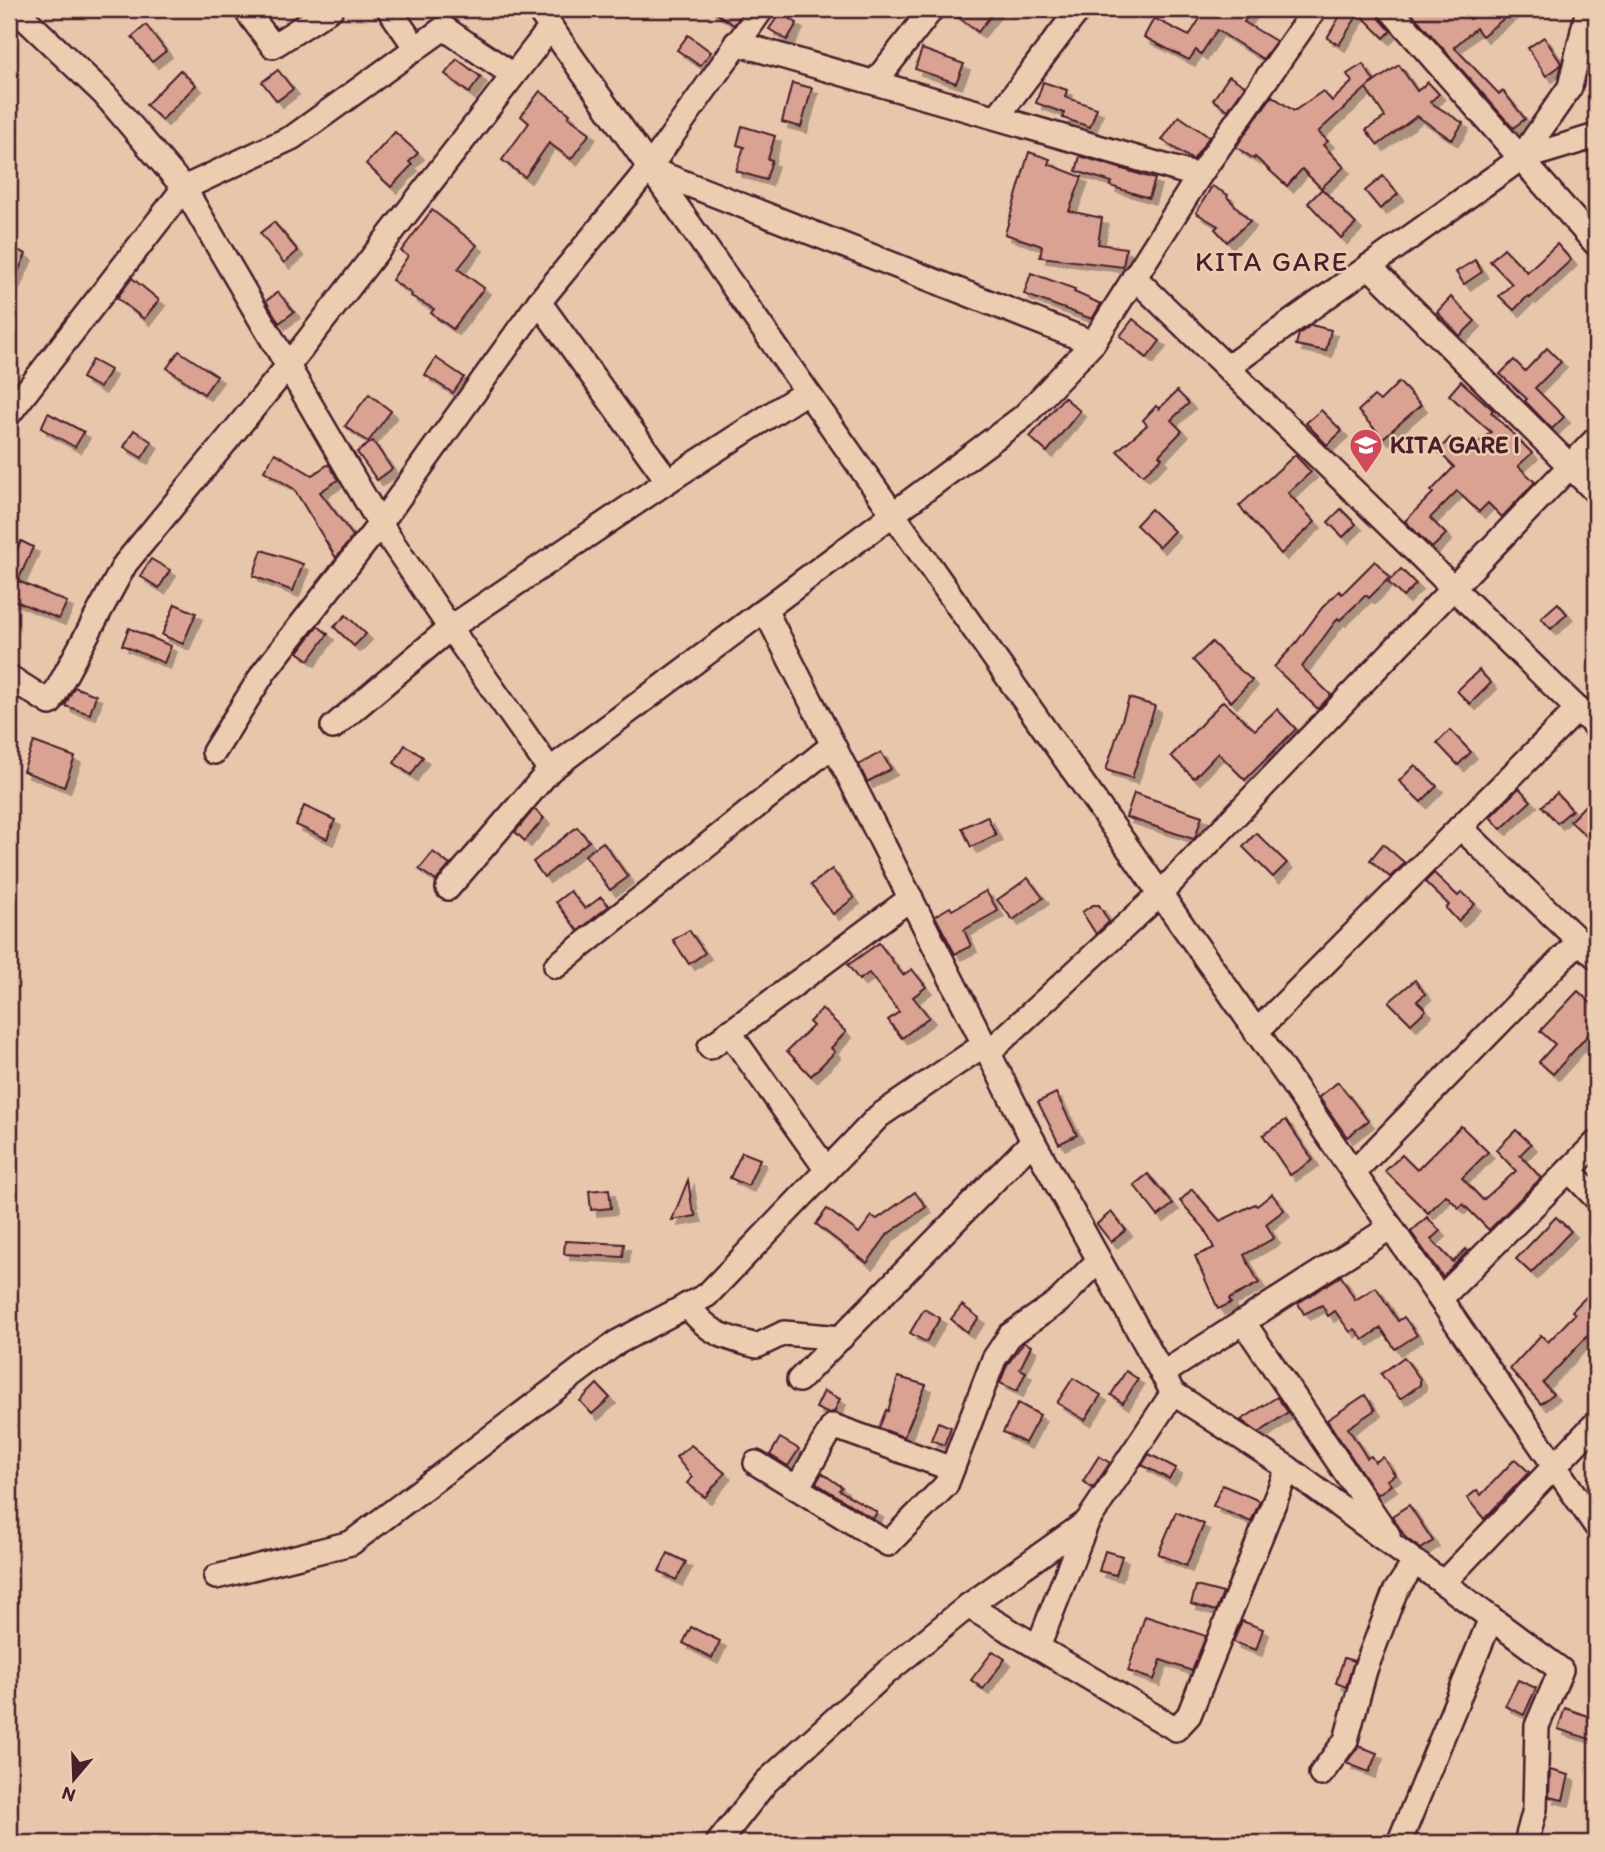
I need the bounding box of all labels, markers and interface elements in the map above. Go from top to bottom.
district label: KITA GARE [1195,244,1349,278]
school or university icon: KITA GARE I [1347,426,1385,475]
place label: KITA GARE I [1390,430,1520,459]
north arrow [38,1744,108,1814]
text: N [59,1782,78,1808]

